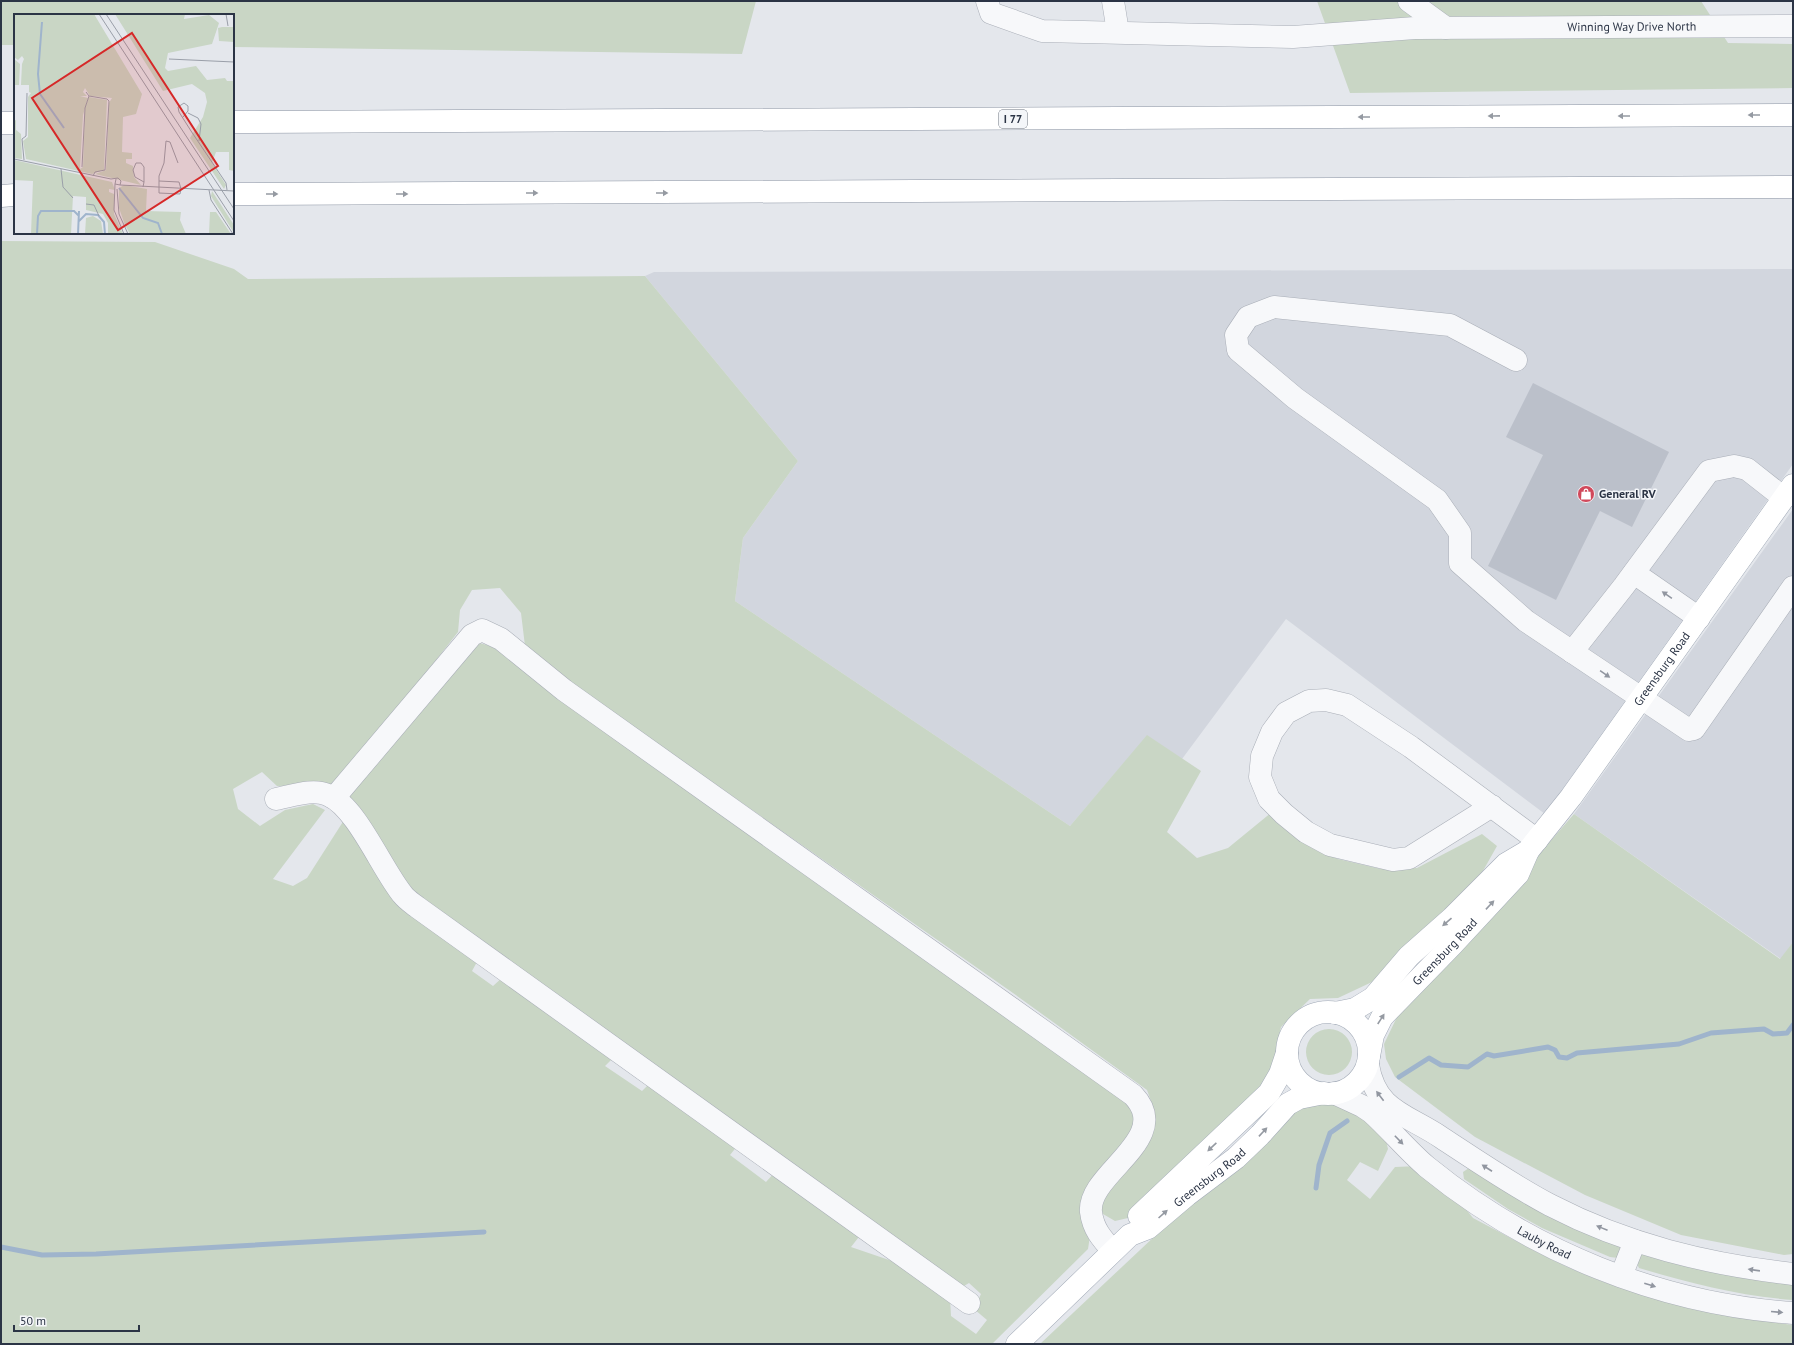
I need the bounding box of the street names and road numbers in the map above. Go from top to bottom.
street label: Winning Way Drive North [1567,19,1696,34]
road number: I 77 [999,110,1027,128]
street label: Greensburg Road [1630,629,1693,709]
street label: Greensburg Road [1409,915,1480,988]
street label: Greensburg Road [1170,1145,1249,1210]
street label: Lauby Road [1515,1222,1574,1262]

